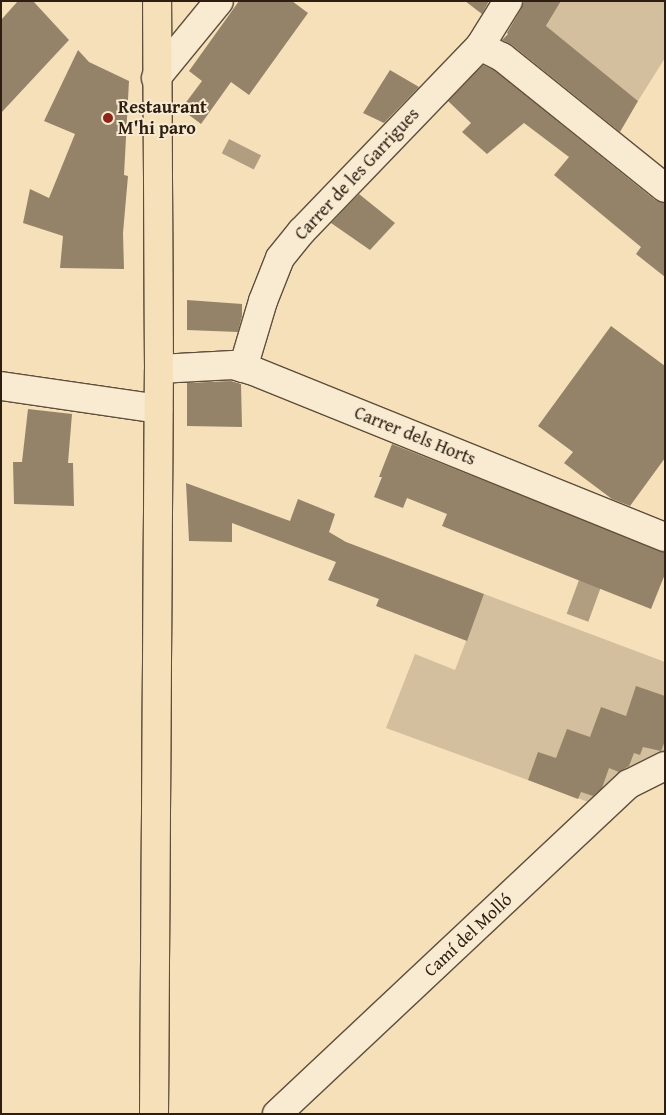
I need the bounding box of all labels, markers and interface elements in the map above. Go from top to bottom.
place label: Restaurant M'hi paro [118,97,207,140]
street label: Carrer de les Garrigues [290,104,424,244]
marker: Restaurant M'hi paro [102,112,114,124]
street label: Carrer dels Horts [351,402,479,470]
street label: Camí del Molló [420,889,516,981]

